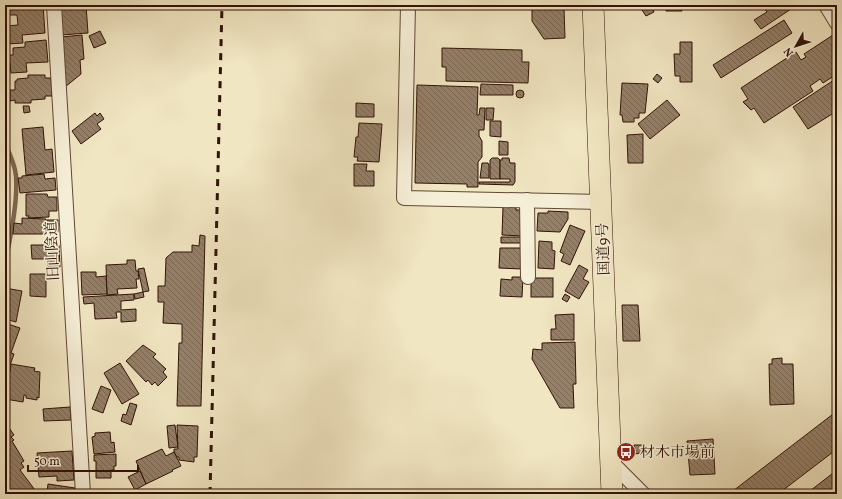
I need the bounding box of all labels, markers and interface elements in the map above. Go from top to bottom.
north arrow [776,26,816,66]
text: N [781,44,798,59]
street label: 旧山陰道 [41,220,66,281]
street label: 国道9号 [593,222,616,276]
bus stop icon: 材木市場前 [615,441,637,463]
place label: 材木市場前 [640,443,715,464]
scale bar [28,447,138,473]
text: 50 m [34,454,60,470]

